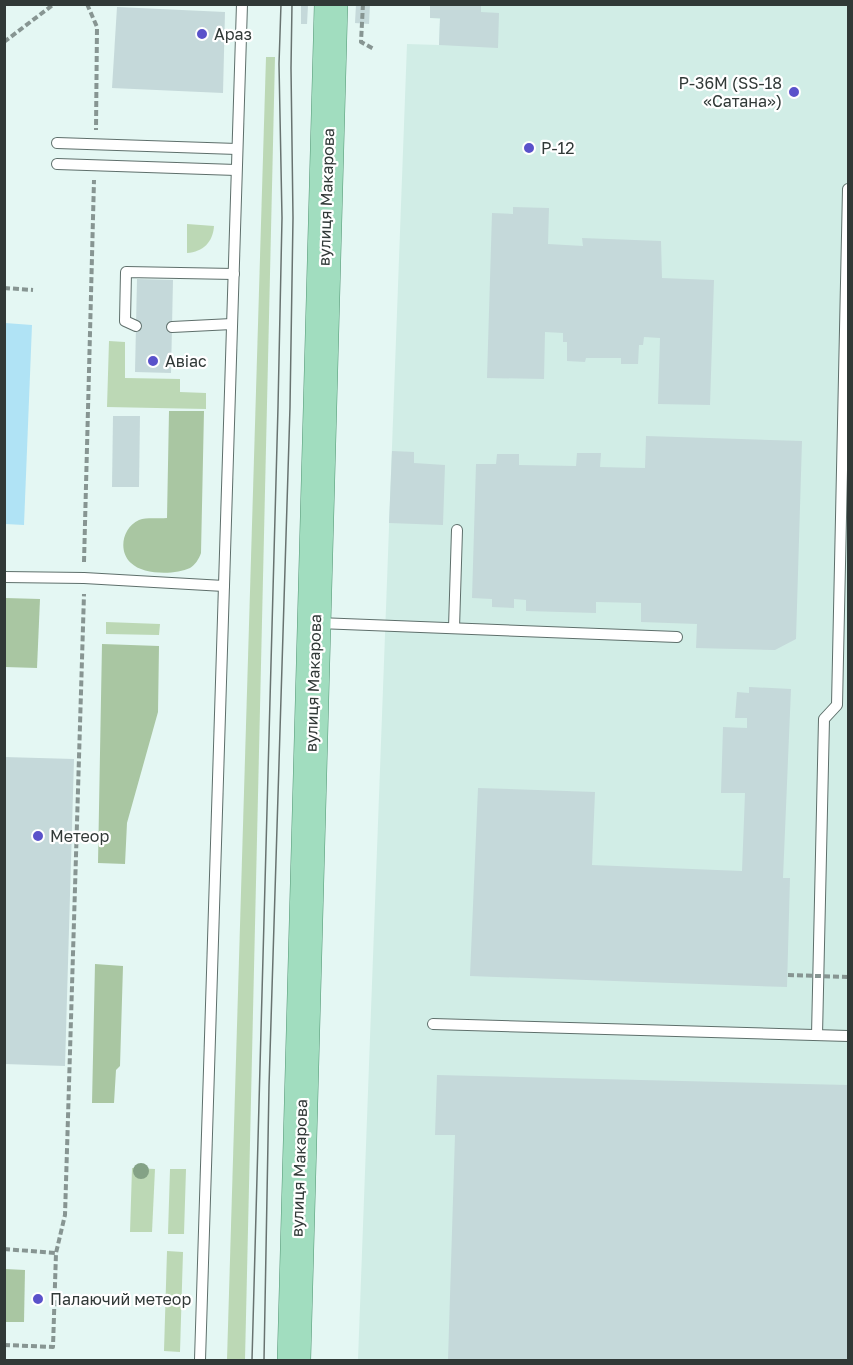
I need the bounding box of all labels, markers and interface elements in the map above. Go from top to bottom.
place label: Араз [214,24,252,44]
marker: Араз [195,27,209,41]
place label: Р-36М (SS-18 «Сатана») [678,73,782,111]
marker: Р-36М (SS-18 «Сатана») [787,85,801,99]
street label: вулиця Макарова [314,128,338,266]
place label: Р-12 [541,138,575,158]
marker: Р-12 [522,141,536,155]
place label: Авіас [165,351,207,371]
marker: Авіас [146,354,160,368]
street label: вулиця Макарова [301,614,325,752]
place label: Метеор [50,826,109,846]
marker: Метеор [31,829,45,843]
street label: вулиця Макарова [287,1099,311,1237]
place label: Палаючий метеор [50,1289,191,1309]
marker: Палаючий метеор [31,1292,45,1306]

